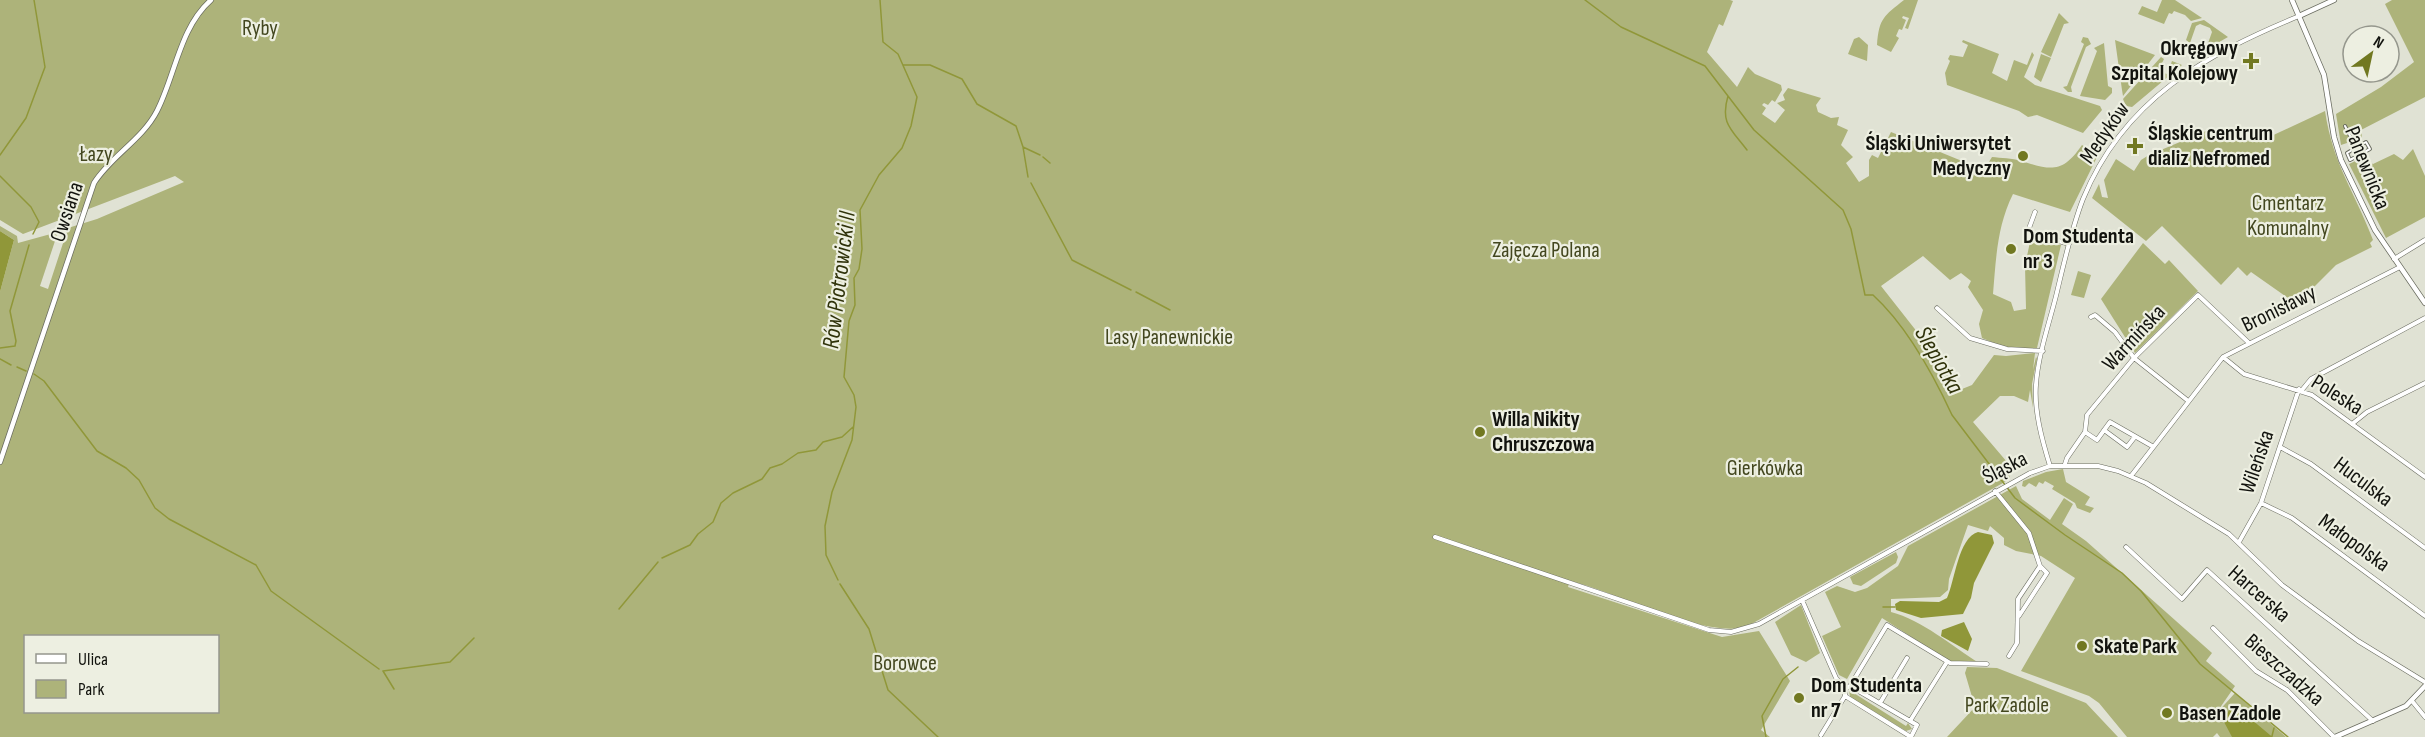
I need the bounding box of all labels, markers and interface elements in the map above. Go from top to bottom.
park label: Ryby [242,15,278,42]
north arrow [2341,24,2401,84]
text: N [2370,32,2387,53]
place label: Okręgowy Szpital Kolejowy [2111,35,2238,87]
marker: Okręgowy Szpital Kolejowy [2242,52,2260,70]
street label: Medyków [2074,97,2136,169]
place label: Śląskie centrum dializ Nefromed [2148,120,2273,172]
street label: Panewnicka [2338,123,2396,213]
place label: Śląski Uniwersytet Medyczny [1866,130,2011,182]
marker: Śląskie centrum dializ Nefromed [2126,137,2144,155]
park label: Łazy [78,141,113,168]
marker: Śląski Uniwersytet Medyczny [2016,149,2030,163]
street label: Owsiana [44,179,90,245]
park label: Cmentarz Komunalny [2247,190,2329,242]
water label: Rów Piotrowicki II [816,209,862,350]
place label: Dom Studenta nr 3 [2023,223,2134,275]
park label: Zajęcza Polana [1492,237,1600,264]
marker: Dom Studenta nr 3 [2004,242,2018,256]
street label: Bronisławy [2237,279,2321,339]
street label: Warmińska [2097,299,2171,377]
water label: Ślepiotka [1908,321,1970,399]
park label: Lasy Panewnickie [1105,324,1233,351]
street label: Poleska [2306,369,2368,421]
place label: Willa Nikity Chruszczowa [1492,406,1595,458]
marker: Willa Nikity Chruszczowa [1473,425,1487,439]
street label: Wileńska [2234,427,2280,497]
street label: Śląska [1978,445,2032,491]
street label: Huculska [2328,451,2398,513]
park label: Gierkówka [1727,455,1803,482]
street label: Małopolska [2313,508,2395,578]
street label: Harcerska [2222,560,2296,628]
street label: Bieszczadzka [2239,628,2329,712]
place label: Skate Park [2094,633,2178,660]
legend [24,635,219,713]
marker: Skate Park [2075,639,2089,653]
text: Ulica [78,649,108,670]
park label: Borowce [873,650,937,677]
place label: Dom Studenta nr 7 [1811,672,1922,724]
text: Park [78,679,104,700]
marker: Dom Studenta nr 7 [1792,691,1806,705]
park label: Park Zadole [1965,692,2049,719]
place label: Basen Zadole [2179,700,2281,727]
marker: Basen Zadole [2160,706,2174,720]

